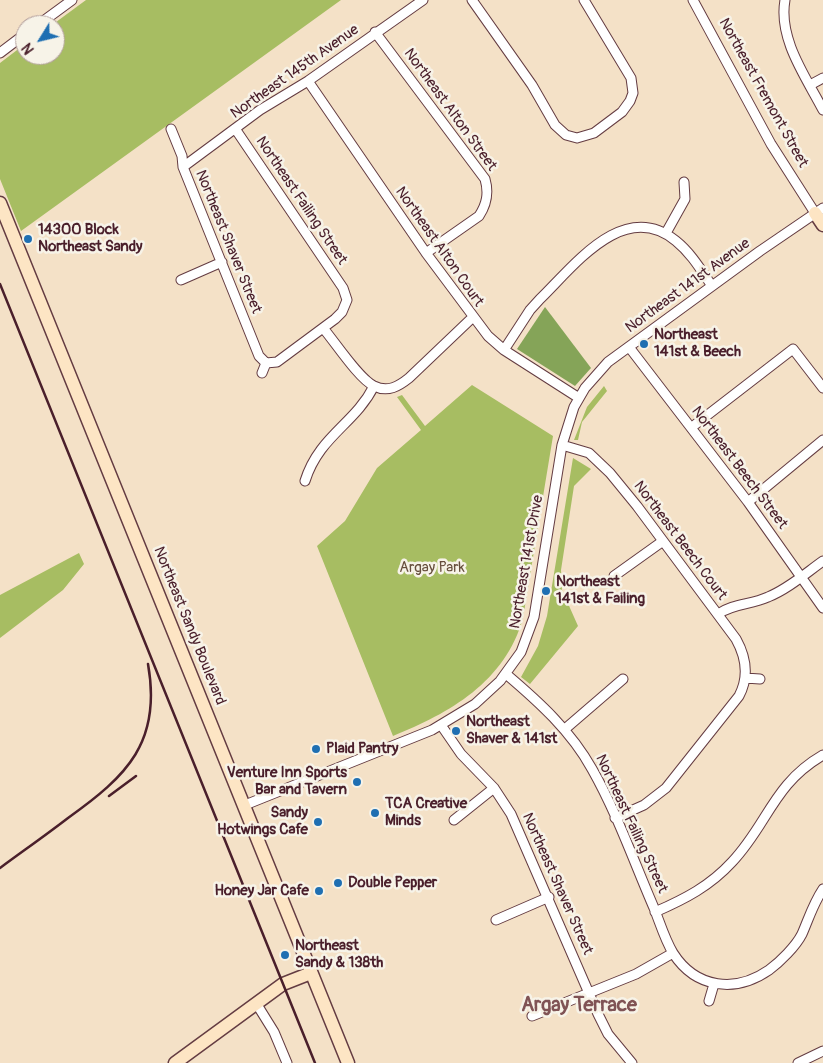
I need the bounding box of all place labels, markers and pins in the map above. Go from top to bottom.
place label: 14300 Block Northeast Sandy [38,221,142,256]
marker: 14300 Block Northeast Sandy [22,233,34,245]
place label: Northeast 141st & Beech [654,326,741,361]
marker: Northeast 141st & Beech [638,338,650,350]
place label: Northeast 141st & Failing [556,573,645,608]
marker: Northeast 141st & Failing [540,585,552,597]
place label: Northeast Shaver & 141st [466,713,557,748]
marker: Northeast Shaver & 141st [450,725,462,737]
place label: Plaid Pantry [326,740,398,758]
marker: Plaid Pantry [310,743,322,755]
place label: Venture Inn Sports Bar and Tavern [227,764,347,799]
marker: Venture Inn Sports Bar and Tavern [351,776,363,788]
place label: TCA Creative Minds [385,795,467,830]
place label: Sandy Hotwings Cafe [217,804,308,839]
marker: TCA Creative Minds [369,807,381,819]
marker: Sandy Hotwings Cafe [312,816,324,828]
place label: Double Pepper [348,874,437,892]
marker: Double Pepper [332,877,344,889]
place label: Honey Jar Cafe [214,882,309,900]
marker: Honey Jar Cafe [313,885,325,897]
place label: Northeast Sandy & 138th [295,937,383,972]
marker: Northeast Sandy & 138th [279,949,291,961]

